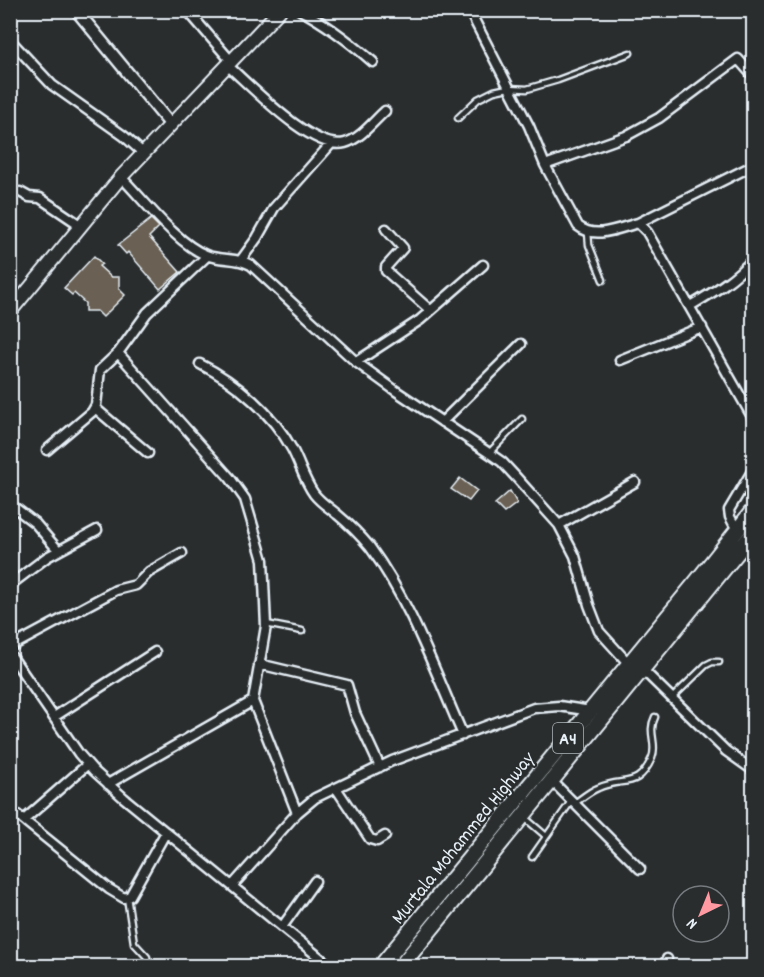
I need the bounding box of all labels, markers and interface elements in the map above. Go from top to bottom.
road number: A4 [553,723,583,753]
street label: Murtala Mohammed Highway [386,746,543,931]
north arrow [671,884,731,944]
text: N [682,912,703,934]

